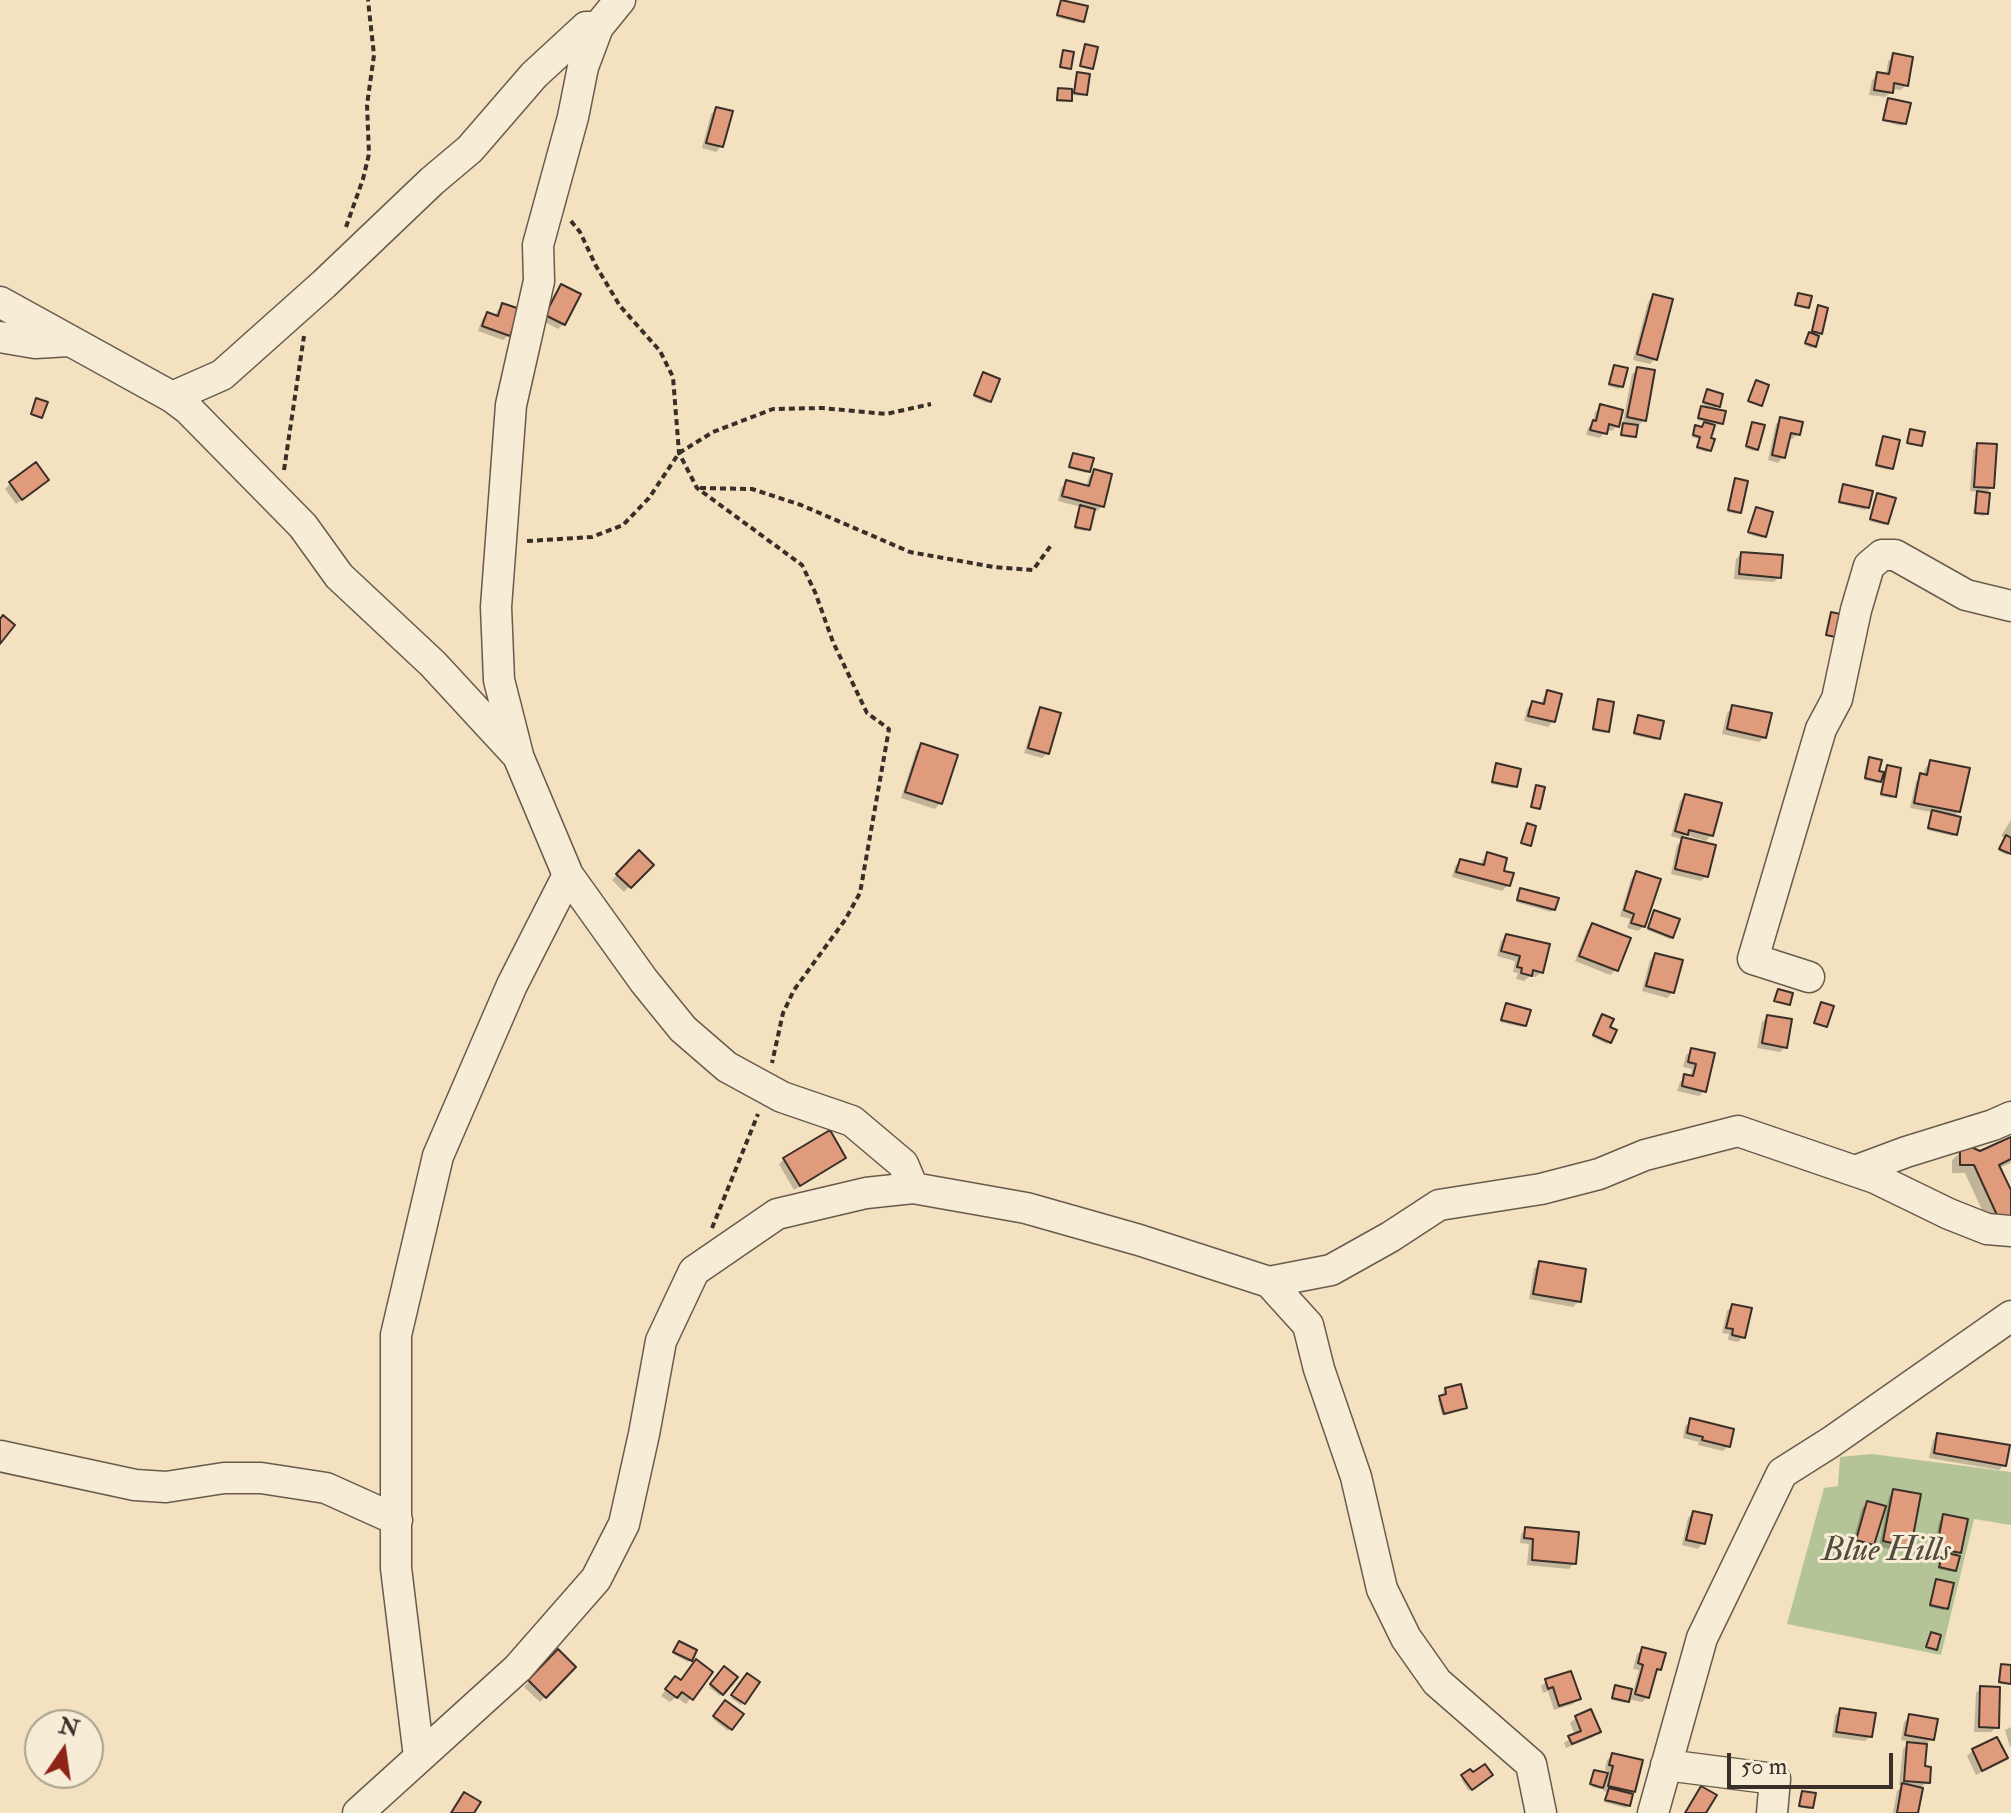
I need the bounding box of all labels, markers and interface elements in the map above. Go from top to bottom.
park label: Blue Hills [1822,1533,1950,1573]
north arrow [24,1709,104,1789]
text: N [56,1712,82,1743]
scale bar [1731,1737,1897,1787]
text: 50 m [1741,1751,1787,1782]

